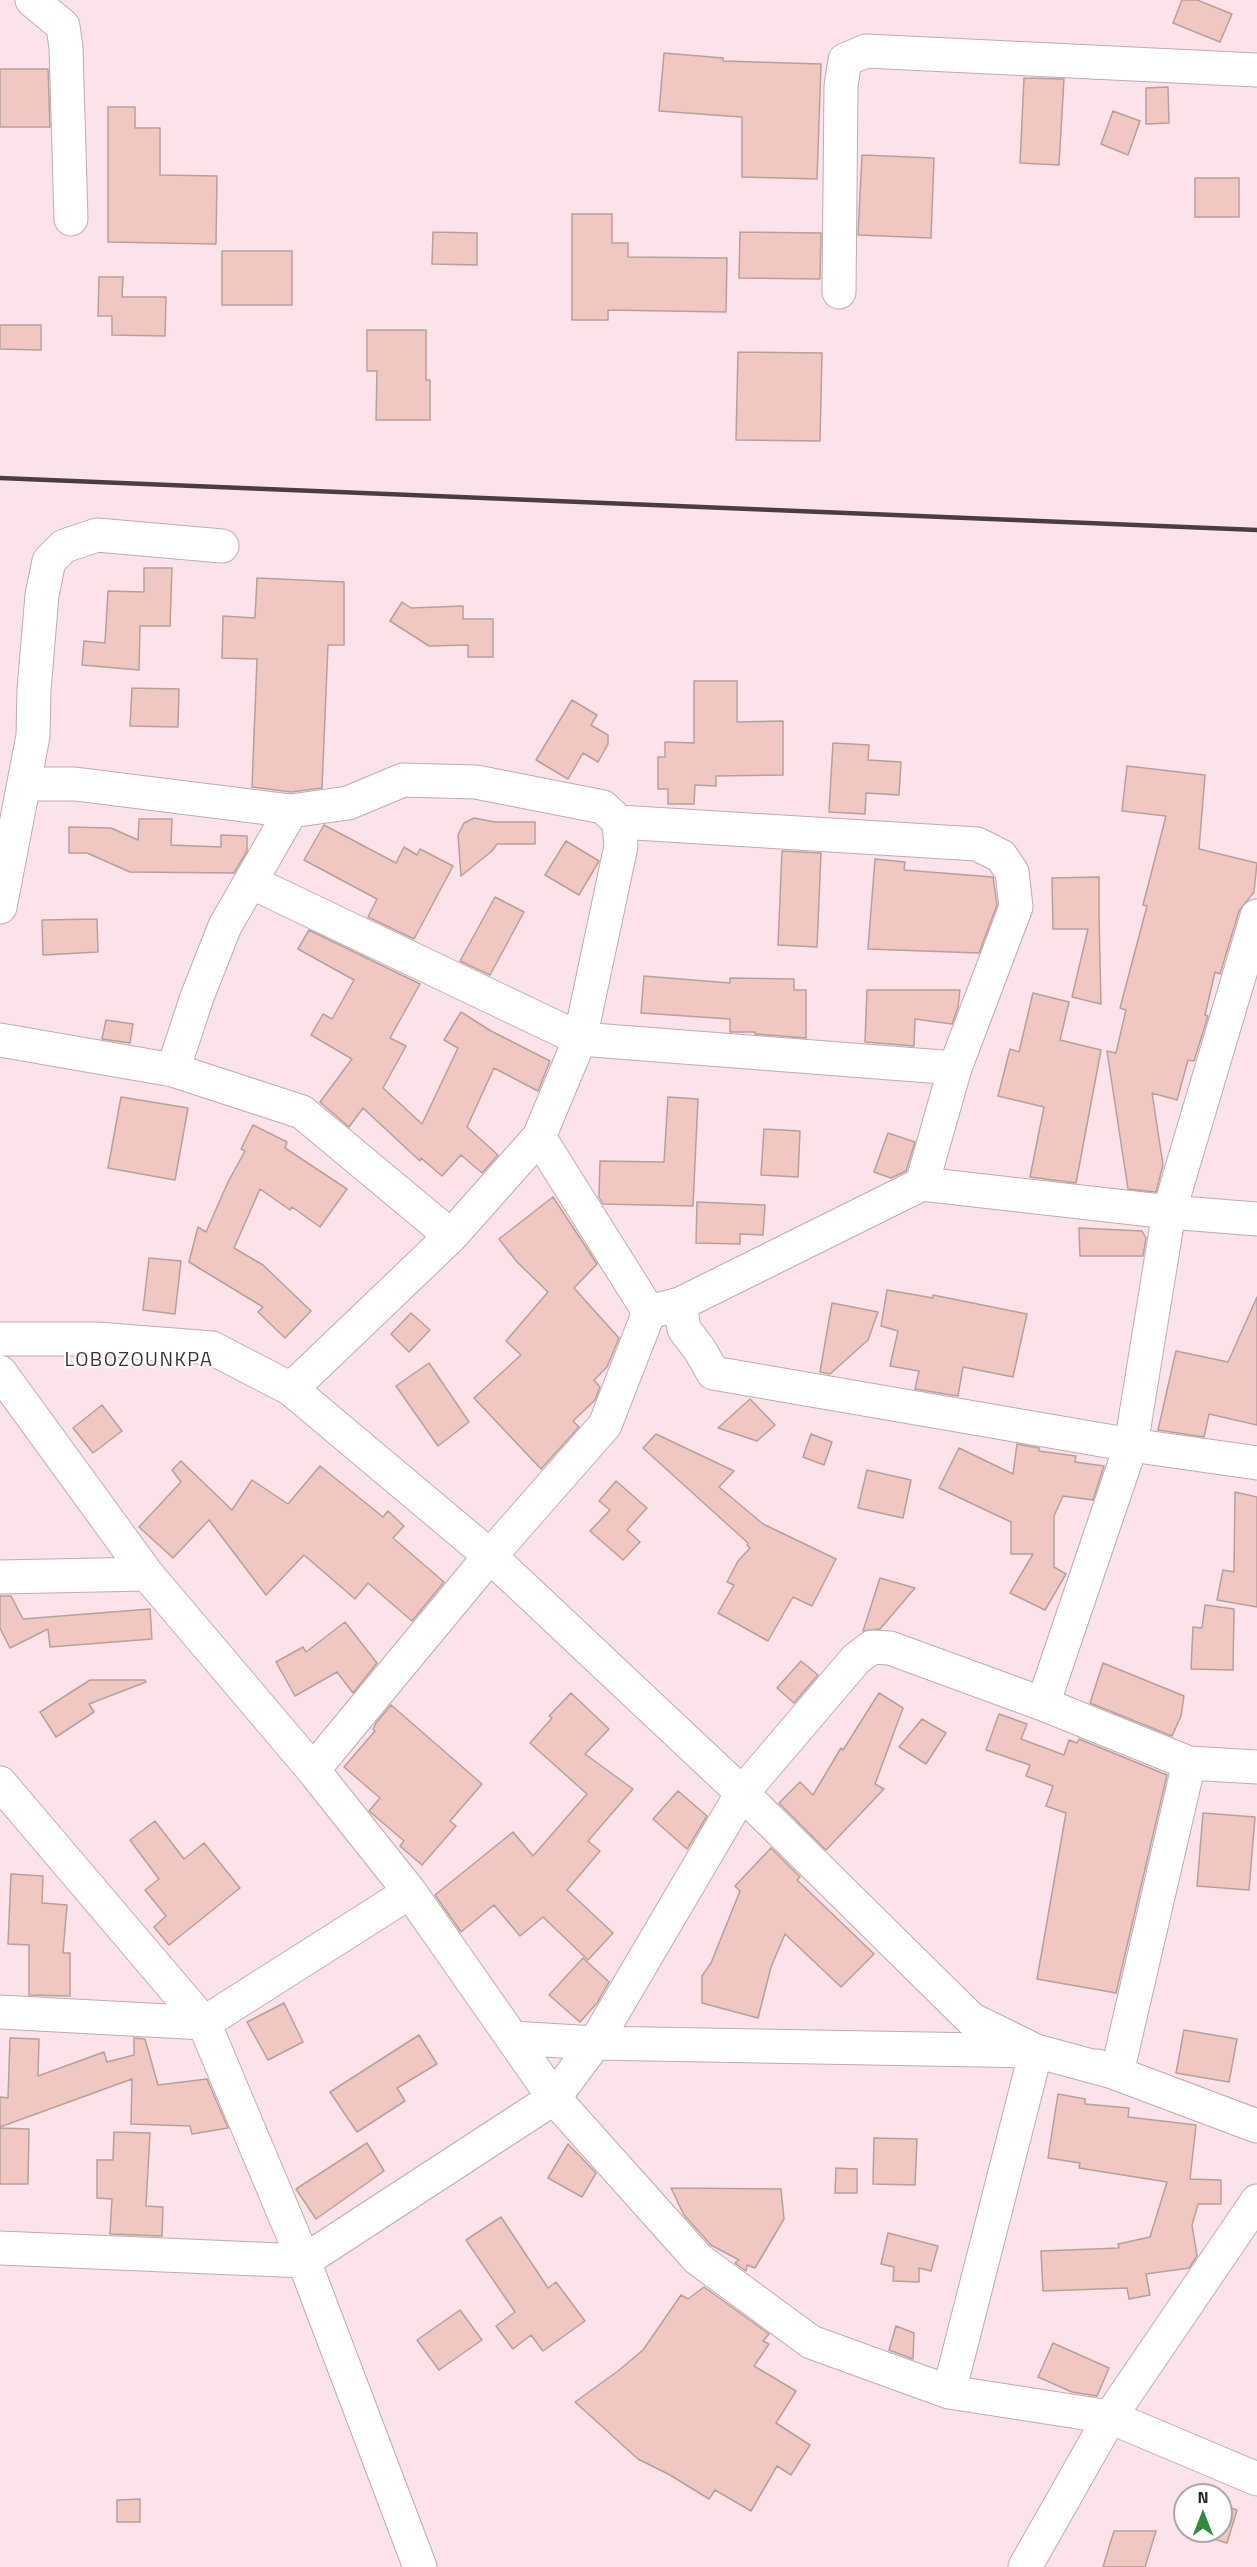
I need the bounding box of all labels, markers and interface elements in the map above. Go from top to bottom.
district label: LOBOZOUNKPA [64,1349,214,1373]
north arrow [1173,2483,1233,2543]
text: N [1197,2485,1209,2509]

